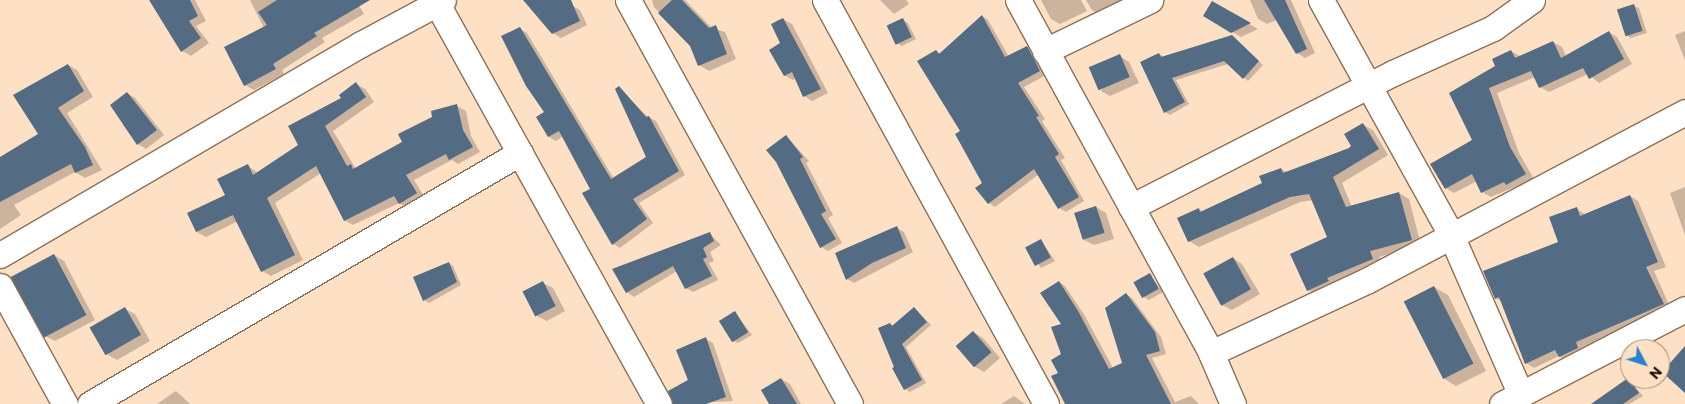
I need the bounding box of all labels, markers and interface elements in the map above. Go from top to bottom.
north arrow [1620,339,1670,389]
text: N [1646,364,1666,383]

